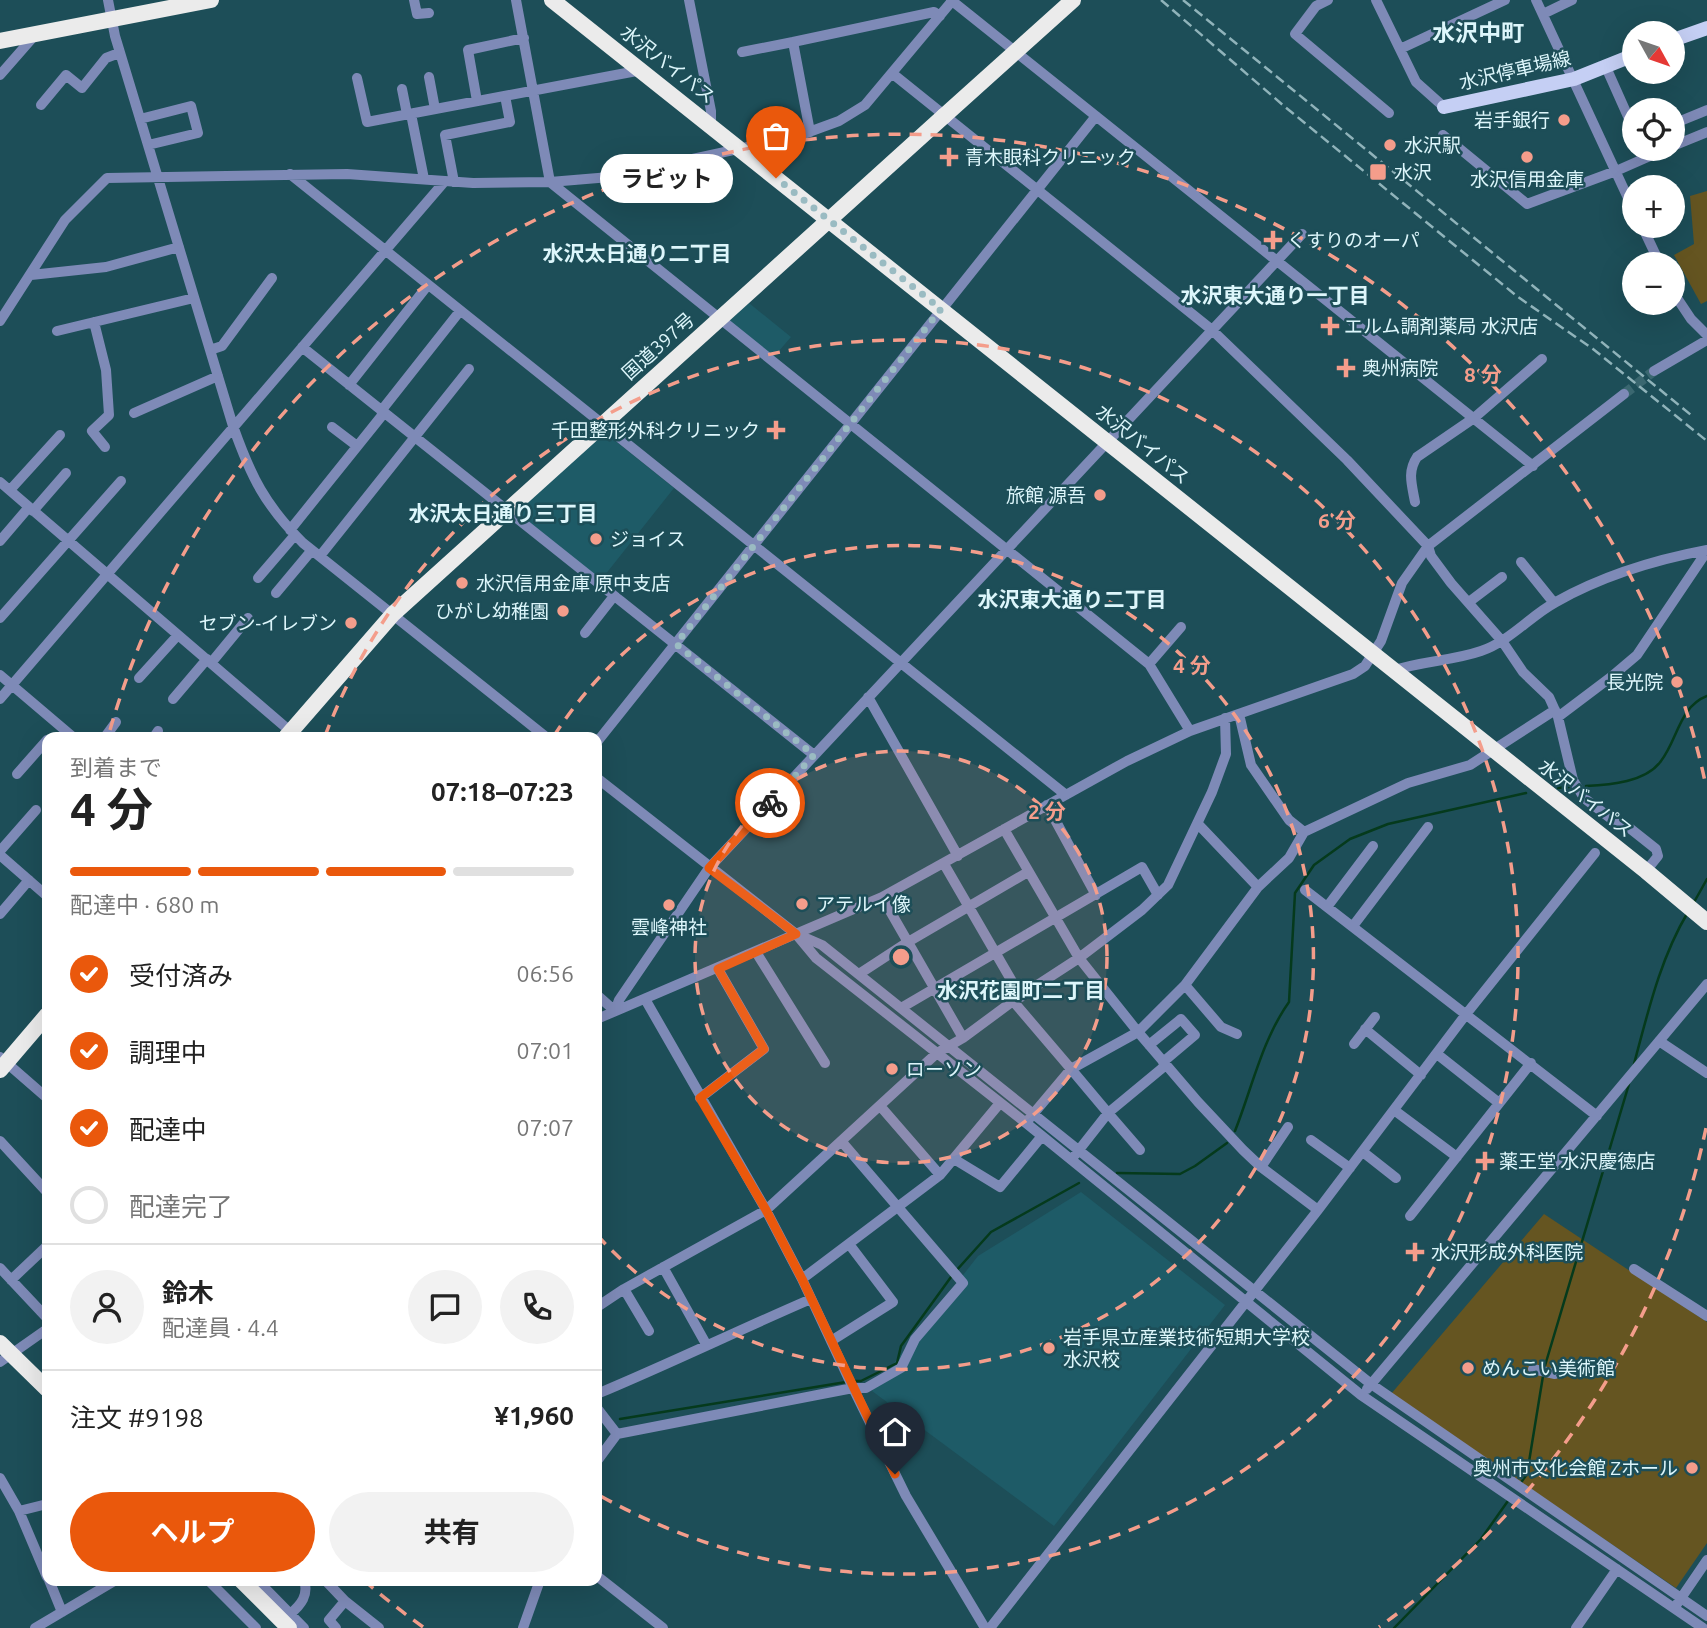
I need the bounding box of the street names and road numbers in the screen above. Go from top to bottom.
street label: 水沢バイパス [616,20,720,108]
street label: 水沢停車場線 [1457,46,1573,94]
street label: 国道397号 [618,308,698,384]
street label: 水沢バイパス [1092,400,1194,488]
street label: 水沢バイパス [1534,754,1638,842]

